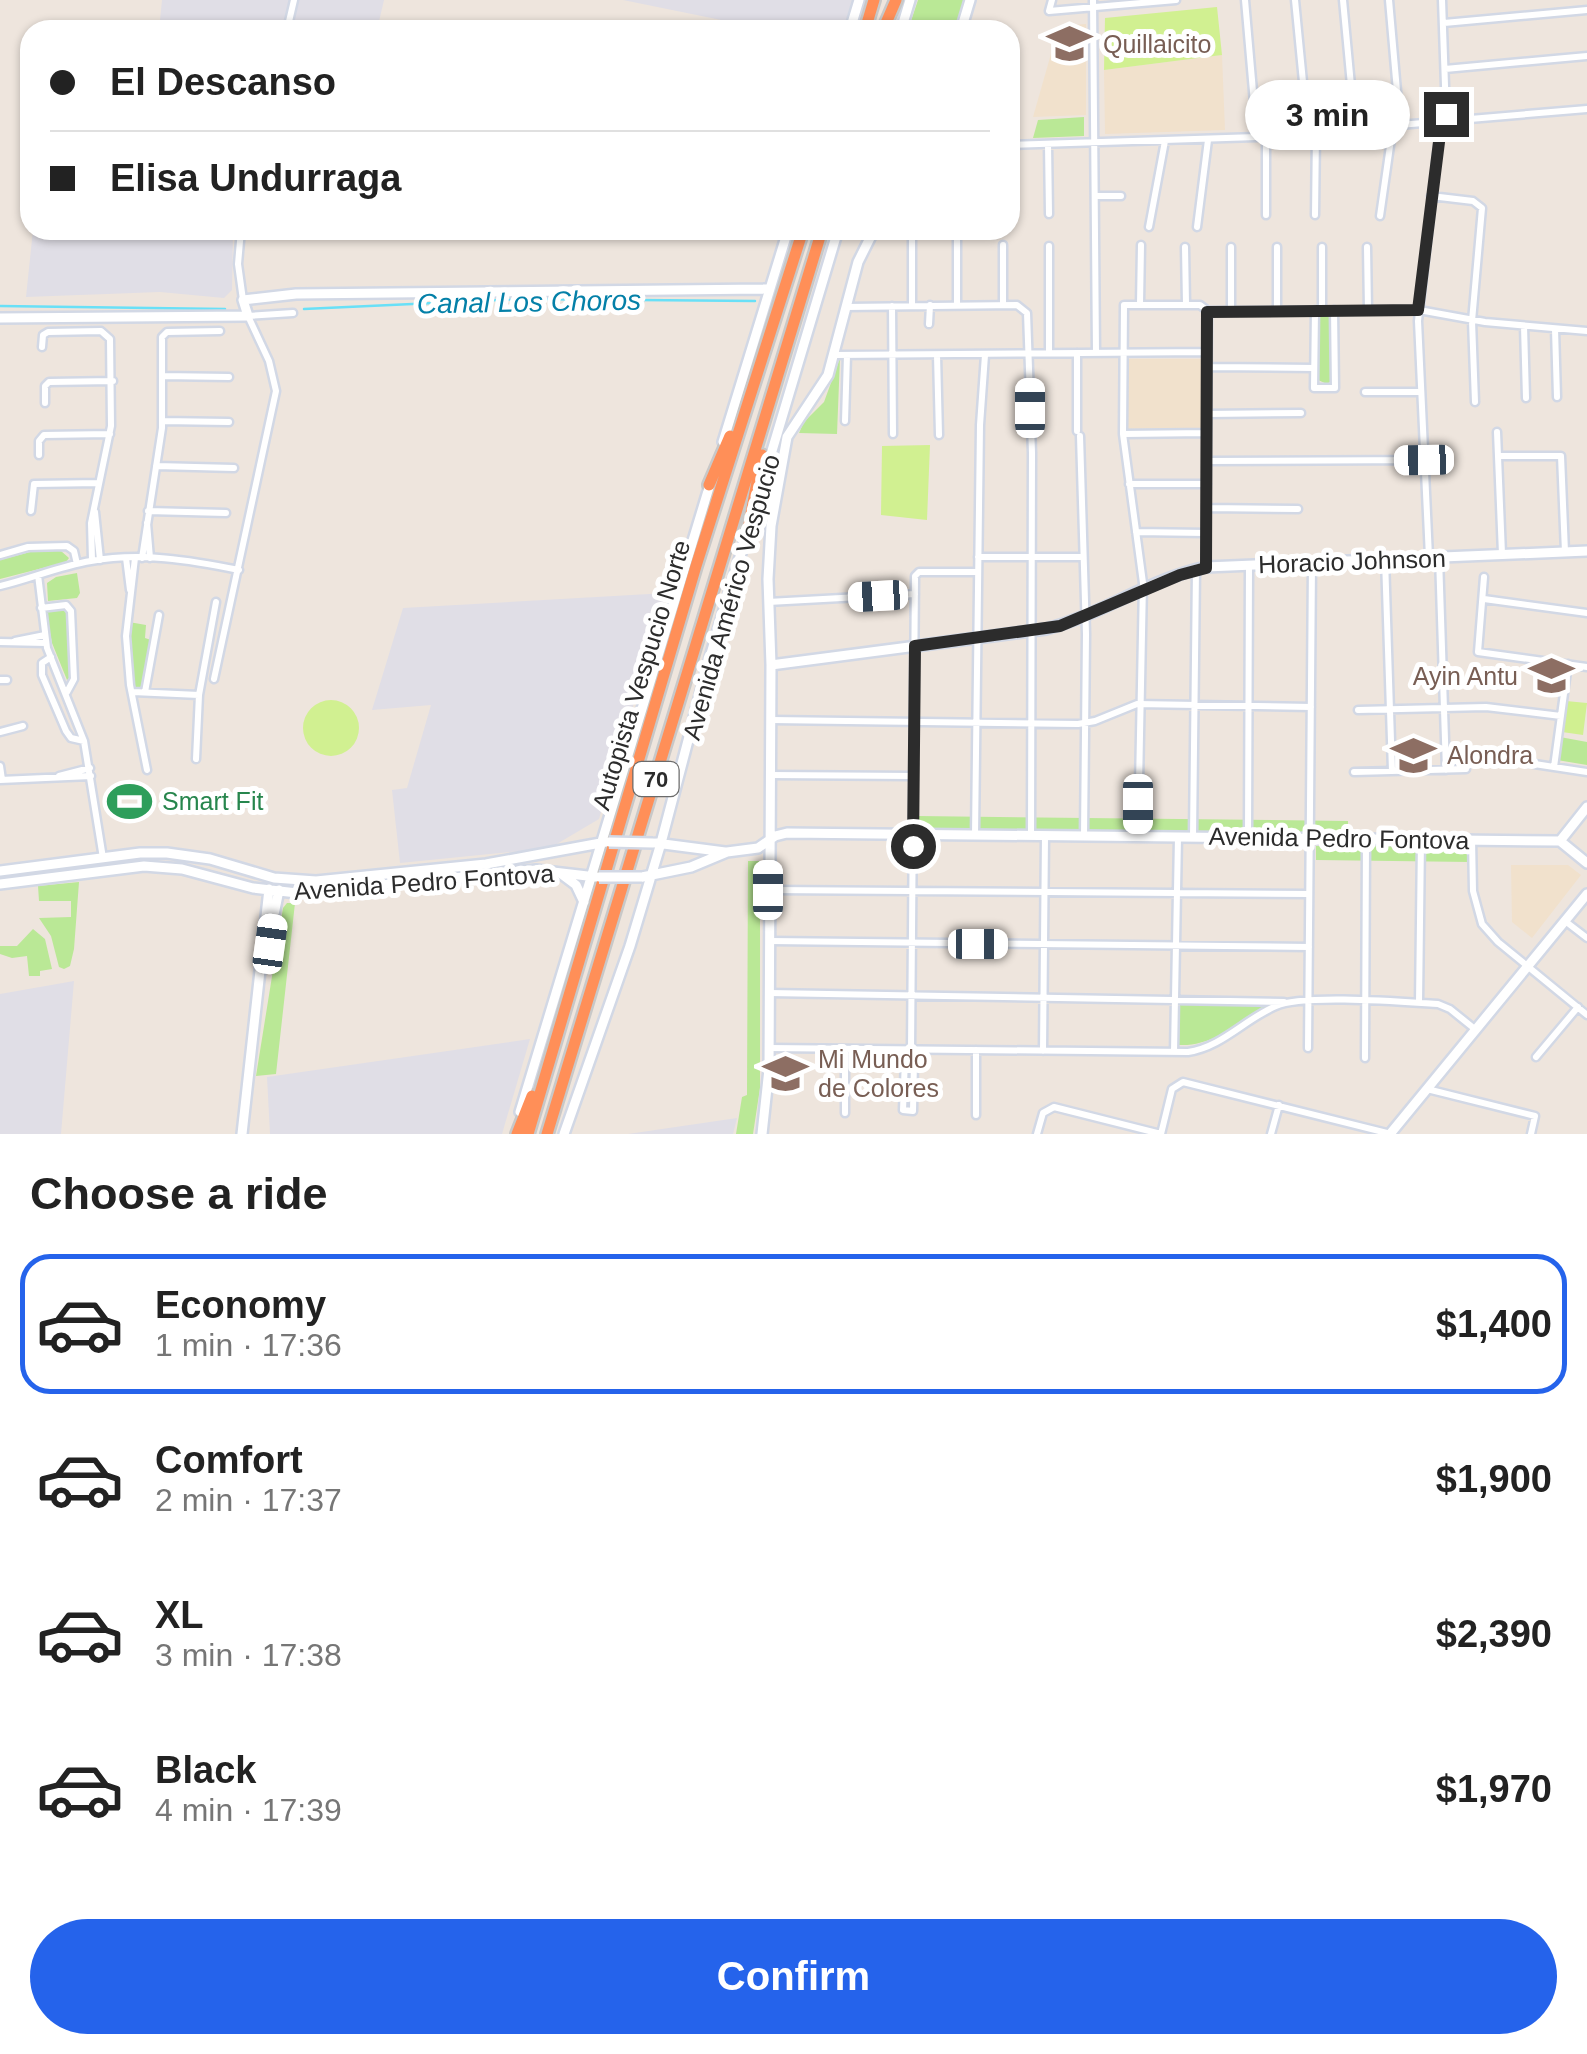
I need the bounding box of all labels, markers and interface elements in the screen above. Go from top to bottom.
school or university icon: Quillaicito [1046,20,1094,68]
place label: Quillaicito [1103,30,1211,58]
text: El Descanso [110,61,336,103]
callout: 3 min [1246,79,1411,149]
route end [1424,92,1469,137]
text: 3 min [1286,97,1369,133]
text: Elisa Undurraga [110,157,401,199]
water label: Canal Los Choros [417,285,641,319]
car [1015,378,1045,438]
car [1394,444,1454,476]
street label: Avenida Américo Vespucio [677,451,785,743]
street label: Autopista Vespucio Norte [587,537,695,813]
street label: Horacio Johnson [1258,544,1446,578]
car [847,579,909,613]
school or university icon: Ayin Antu [1527,652,1575,700]
place label: Ayin Antu [1413,662,1518,690]
school or university icon: Alondra [1390,731,1438,779]
place label: Alondra [1447,741,1533,769]
road number: 70 [634,762,678,796]
car [1123,774,1153,834]
sports icon: Smart Fit [105,777,153,825]
place label: Smart Fit [162,787,263,815]
street label: Avenida Pedro Fontova [1208,822,1470,854]
route start [891,824,936,869]
street label: Avenida Pedro Fontova [293,859,555,905]
car [753,860,783,920]
car [251,912,289,976]
car [948,929,1008,959]
place label: Mi Mundo de Colores [818,1045,939,1102]
school or university icon: Mi Mundo de Colores [761,1049,809,1097]
text: Choose a ride [30,1168,328,1219]
icon: car [35,1279,125,1369]
text: Economy [155,1284,326,1326]
text: $1,400 [1436,1303,1552,1345]
text: 1 min · 17:36 [155,1327,342,1363]
icon: car [35,1434,125,1524]
text: Comfort [155,1439,303,1481]
text: $1,900 [1436,1458,1552,1500]
text: 2 min · 17:37 [155,1482,342,1518]
icon: car [35,1589,125,1679]
text: XL [155,1594,204,1636]
text: $2,390 [1436,1613,1552,1655]
text: 3 min · 17:38 [155,1637,342,1673]
icon: car [35,1744,125,1834]
text: Black [155,1749,256,1791]
text: $1,970 [1436,1768,1552,1810]
text: 4 min · 17:39 [155,1792,342,1828]
button: Confirm [30,1919,1557,2034]

